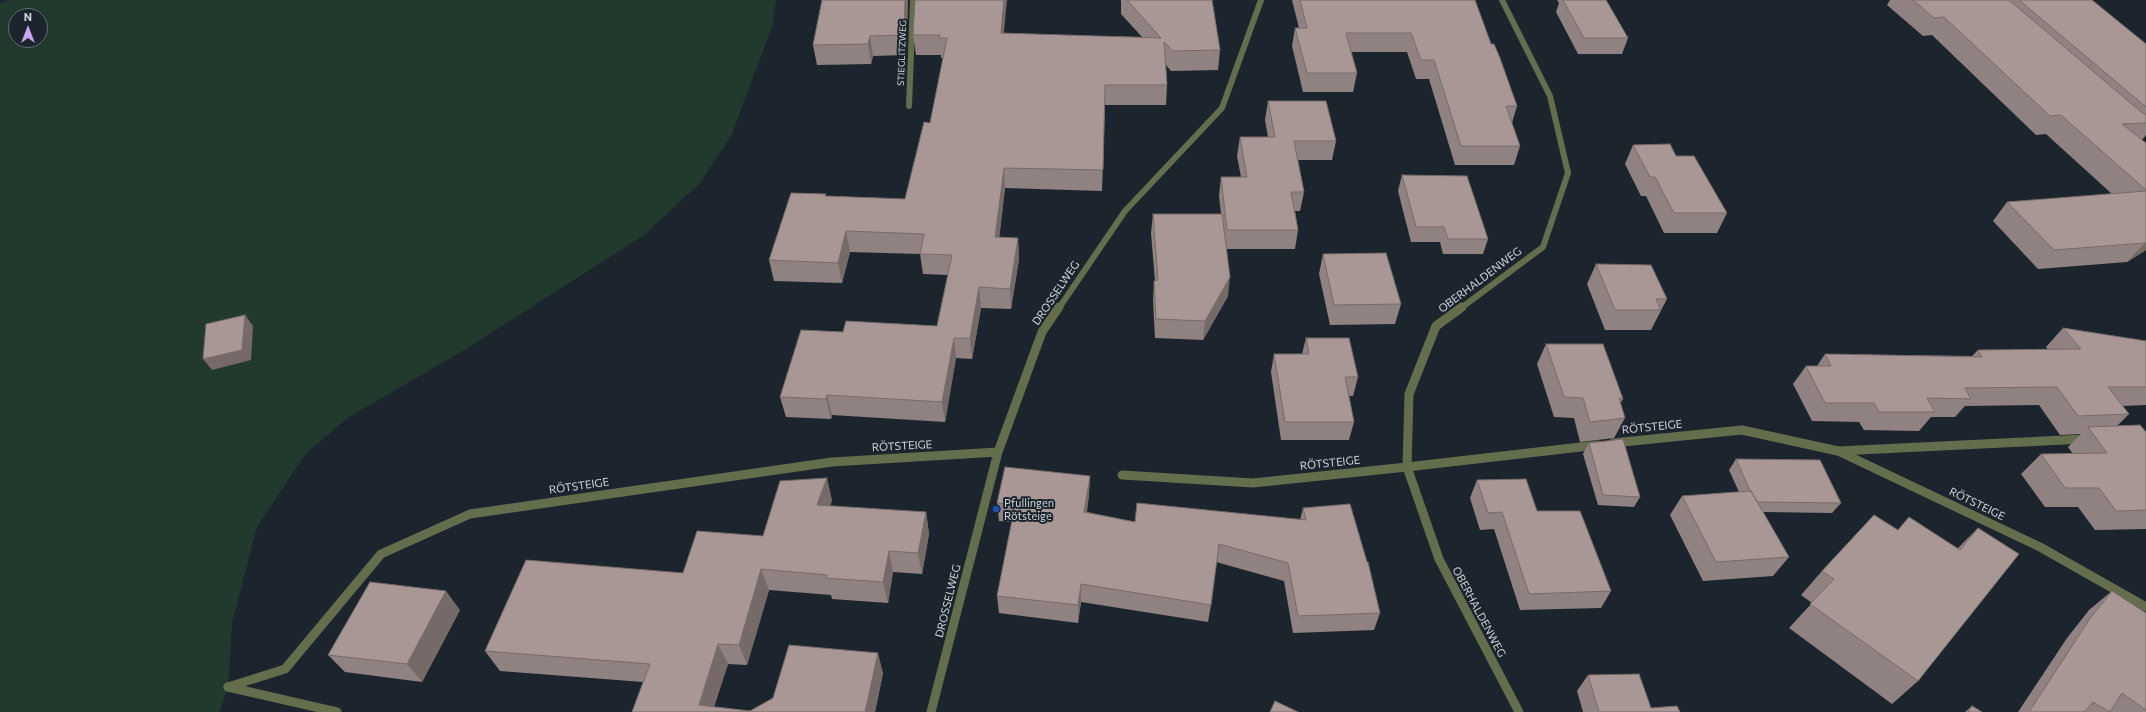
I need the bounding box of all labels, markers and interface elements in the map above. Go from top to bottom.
north arrow [8,8,48,48]
text: N [24,10,32,23]
street label: STIEGLITZWEG [895,20,909,86]
street label: OBERHALDENWEG [1436,244,1524,316]
street label: DROSSELWEG [1030,258,1082,328]
street label: RÖTSTEIGE [1621,417,1683,437]
street label: RÖTSTEIGE [871,438,933,454]
street label: RÖTSTEIGE [1299,453,1361,473]
street label: RÖTSTEIGE [548,475,610,497]
street label: RÖTSTEIGE [1947,485,2007,523]
place label: Pfullingen Rötsteige [1004,496,1054,522]
marker: Pfullingen Rötsteige [991,504,1001,514]
street label: DROSSELWEG [933,563,963,639]
street label: OBERHALDENWEG [1449,564,1509,660]

